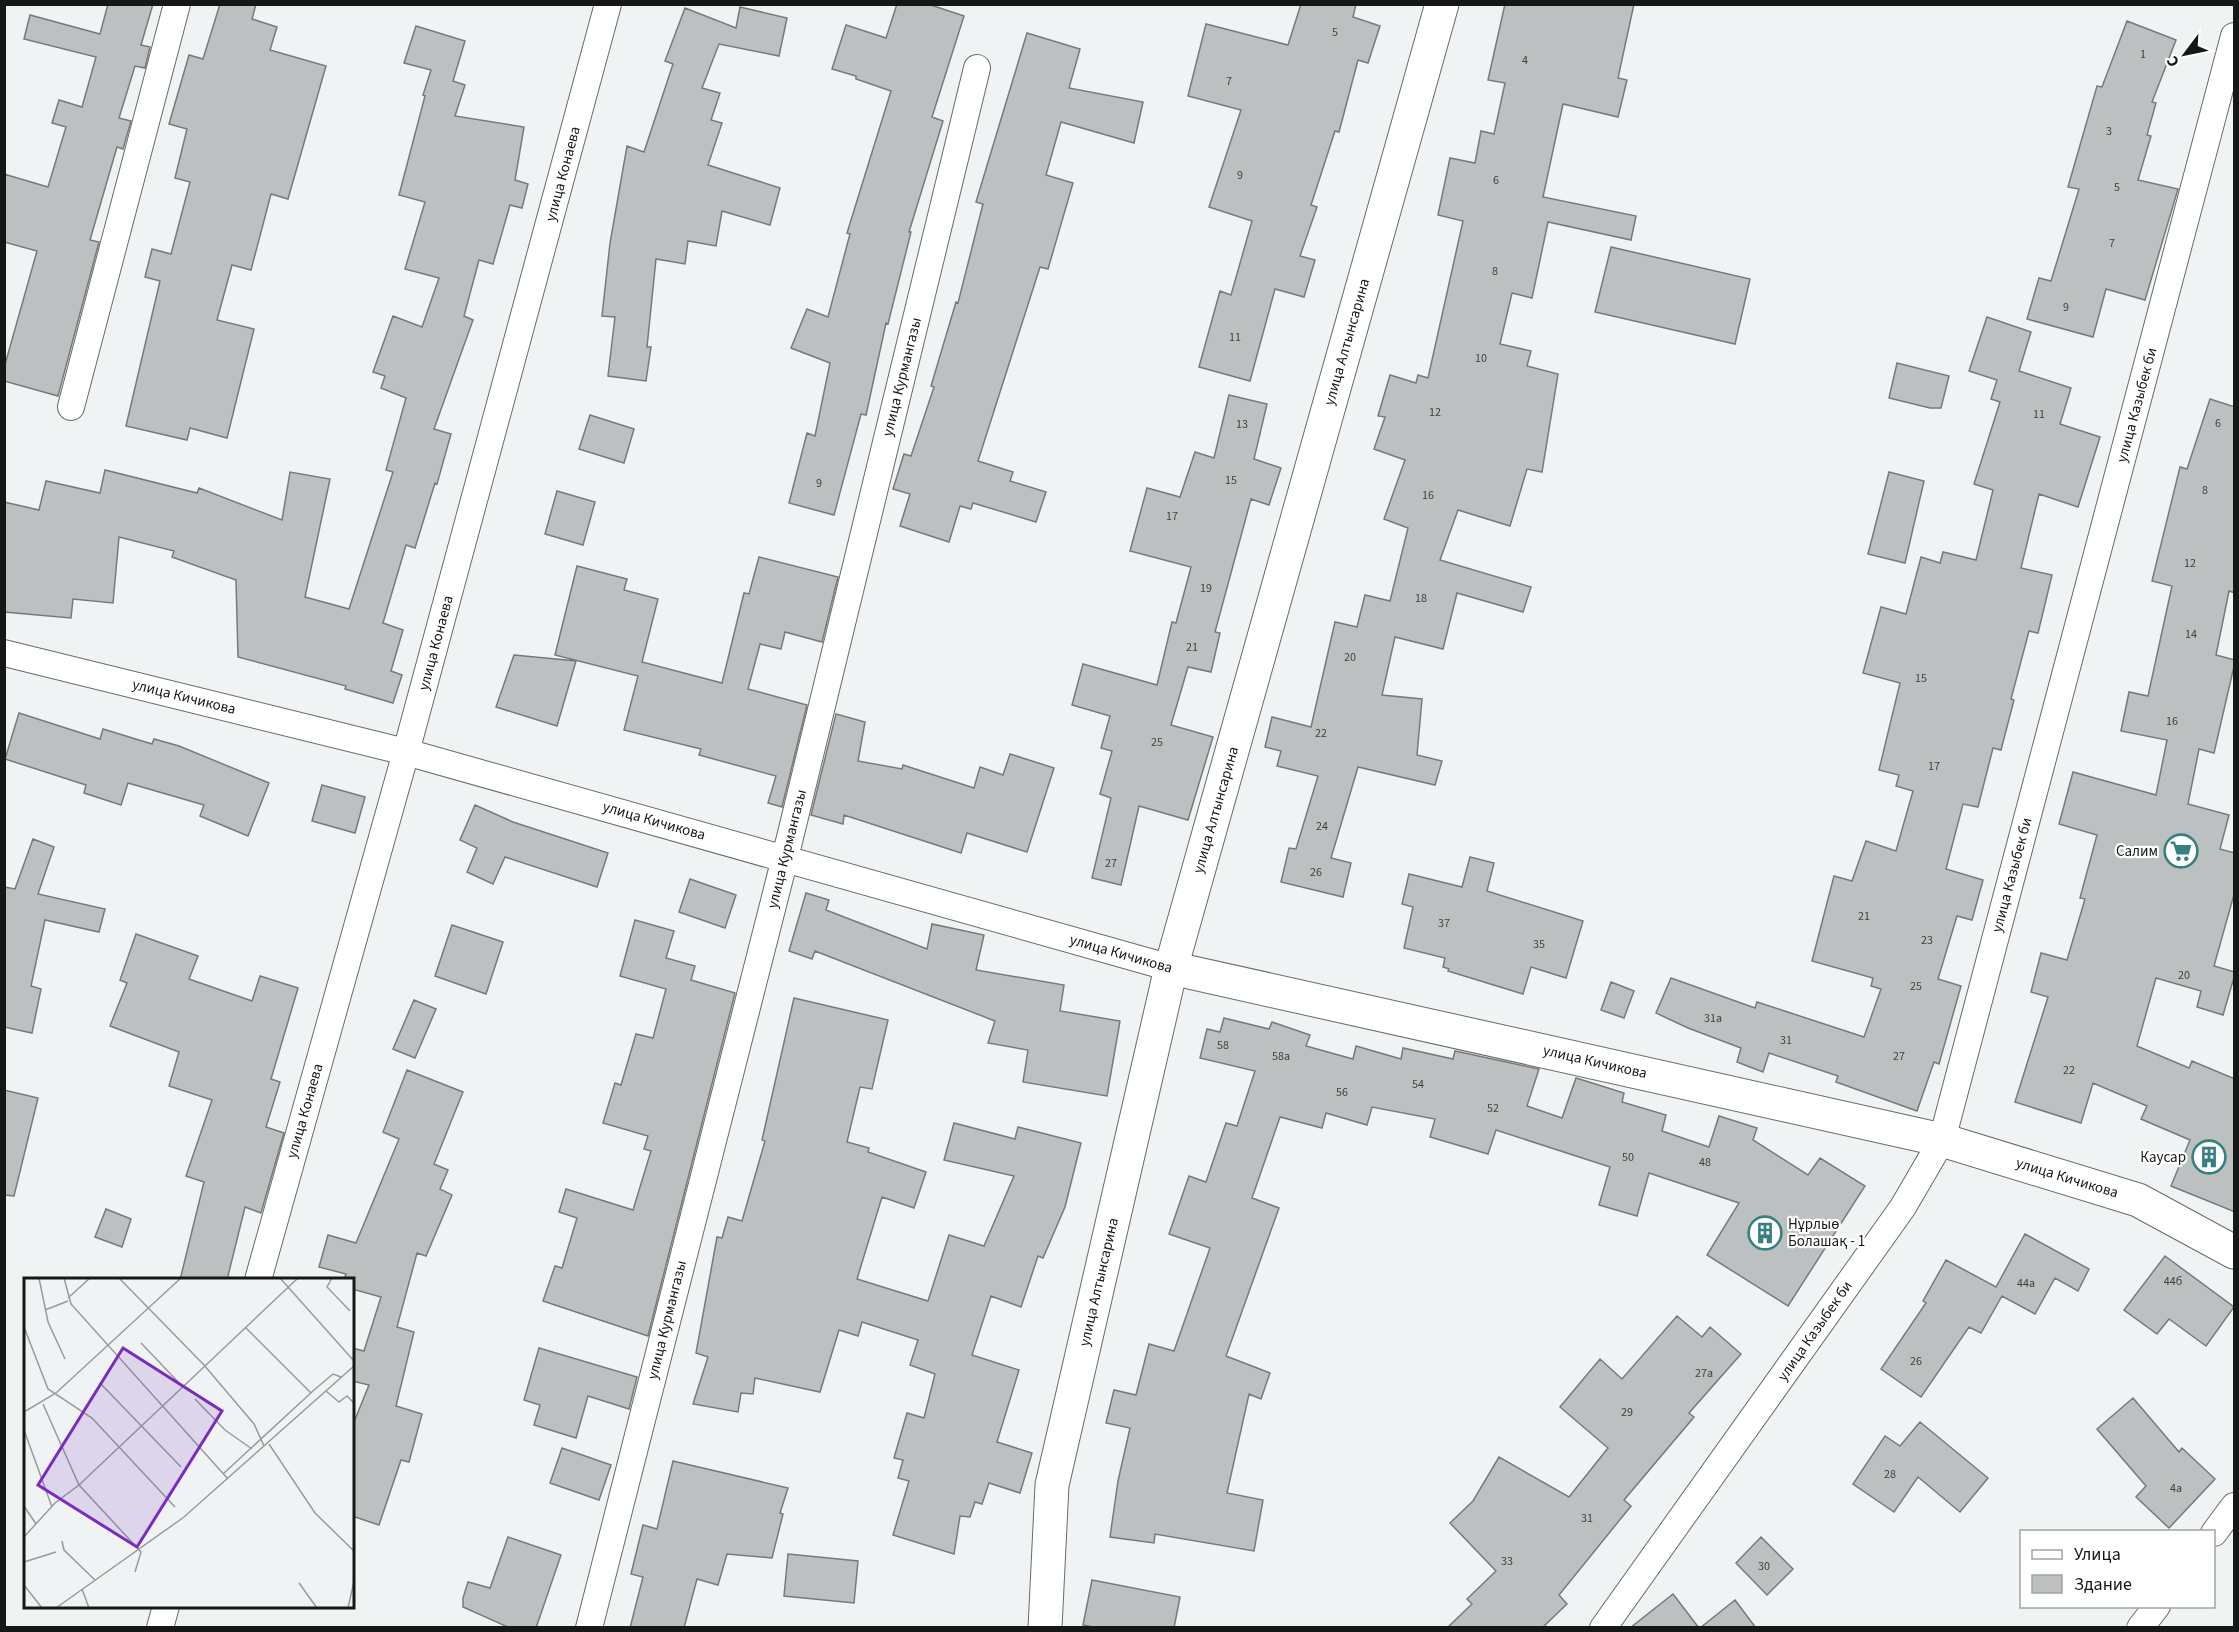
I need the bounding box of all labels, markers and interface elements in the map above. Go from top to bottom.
house number: 5 [1332,24,1338,41]
north arrow [2155,24,2215,84]
house number: 1 [2140,46,2146,63]
house number: 4 [1522,52,1528,69]
text: С [2161,52,2185,71]
house number: 7 [1226,73,1232,90]
house number: 3 [2106,123,2112,140]
street label: улица Конаева [540,124,586,224]
house number: 9 [1237,167,1243,184]
house number: 6 [1493,172,1499,189]
house number: 5 [2114,179,2120,196]
house number: 7 [2109,235,2115,252]
house number: 8 [1492,263,1498,280]
street label: улица Алтынсарина [1319,276,1375,408]
house number: 9 [2063,299,2069,316]
street label: улица Курмангазы [877,315,927,439]
house number: 11 [1229,329,1241,346]
street label: улица Казыбек би [2112,345,2162,465]
house number: 10 [1475,350,1487,367]
house number: 12 [1429,404,1441,421]
house number: 11 [2033,406,2045,423]
house number: 6 [2215,415,2221,432]
house number: 13 [1236,416,1248,433]
house number: 15 [1225,472,1237,489]
house number: 9 [816,475,822,492]
house number: 8 [2202,482,2208,499]
house number: 16 [1422,487,1434,504]
house number: 17 [1166,508,1178,525]
house number: 12 [2184,555,2196,572]
house number: 19 [1200,580,1212,597]
house number: 18 [1415,590,1427,607]
street label: улица Конаева [413,593,459,693]
house number: 14 [2185,626,2197,643]
house number: 21 [1186,639,1198,656]
house number: 20 [1344,649,1356,666]
house number: 15 [1915,670,1927,687]
street label: улица Кичикова [130,674,238,720]
house number: 16 [2166,713,2178,730]
house number: 22 [1315,725,1327,742]
house number: 25 [1151,734,1163,751]
street label: улица Алтынсарина [1188,744,1244,876]
house number: 17 [1928,758,1940,775]
street label: улица Курмангазы [762,787,812,911]
street label: улица Кичикова [600,796,708,846]
street label: улица Казыбек би [1987,815,2037,935]
house number: 24 [1316,818,1328,835]
supermarket icon: Салим [2163,833,2199,869]
place label: Салим [2116,841,2158,862]
house number: 27 [1105,855,1117,872]
house number: 26 [1310,864,1322,881]
house number: 21 [1858,908,1870,925]
house number: 37 [1438,915,1450,932]
street label: улица Кичикова [1067,929,1175,979]
house number: 23 [1921,932,1933,949]
house number: 35 [1533,936,1545,953]
house number: 20 [2178,967,2190,984]
house number: 25 [1910,978,1922,995]
house number: 31а [1704,1010,1722,1027]
house number: 31 [1780,1032,1792,1049]
house number: 58 [1217,1037,1229,1054]
street label: улица Кичикова [1541,1040,1649,1084]
house number: 58а [1272,1048,1290,1065]
house number: 27 [1893,1048,1905,1065]
street label: улица Конаева [281,1061,329,1161]
house number: 22 [2063,1062,2075,1079]
house number: 54 [1412,1076,1424,1093]
house number: 56 [1336,1084,1348,1101]
house number: 52 [1487,1100,1499,1117]
building icon: Каусар [2191,1139,2227,1175]
place label: Каусар [2140,1147,2186,1168]
house number: 50 [1622,1149,1634,1166]
street label: улица Кичикова [2013,1152,2121,1204]
house number: 48 [1699,1154,1711,1171]
place label: Нұрлыө Болашақ - 1 [1788,1214,1865,1252]
building icon: Нұрлыө Болашақ - 1 [1747,1215,1783,1251]
street label: улица Алтынсарина [1074,1216,1124,1348]
street label: улица Курмангазы [642,1258,692,1382]
house number: 44б [2164,1273,2182,1290]
house number: 44а [2017,1275,2035,1292]
street label: улица Казыбек би [1773,1277,1857,1385]
inset map [24,1278,354,1608]
house number: 26 [1910,1353,1922,1370]
house number: 27а [1695,1365,1713,1382]
house number: 29 [1621,1404,1633,1421]
house number: 28 [1884,1466,1896,1483]
house number: 4а [2170,1480,2182,1497]
house number: 31 [1581,1510,1593,1527]
legend [2020,1530,2215,1608]
text: Улица [2074,1542,2121,1567]
house number: 33 [1501,1553,1513,1570]
house number: 30 [1758,1558,1770,1575]
text: Здание [2074,1572,2132,1597]

